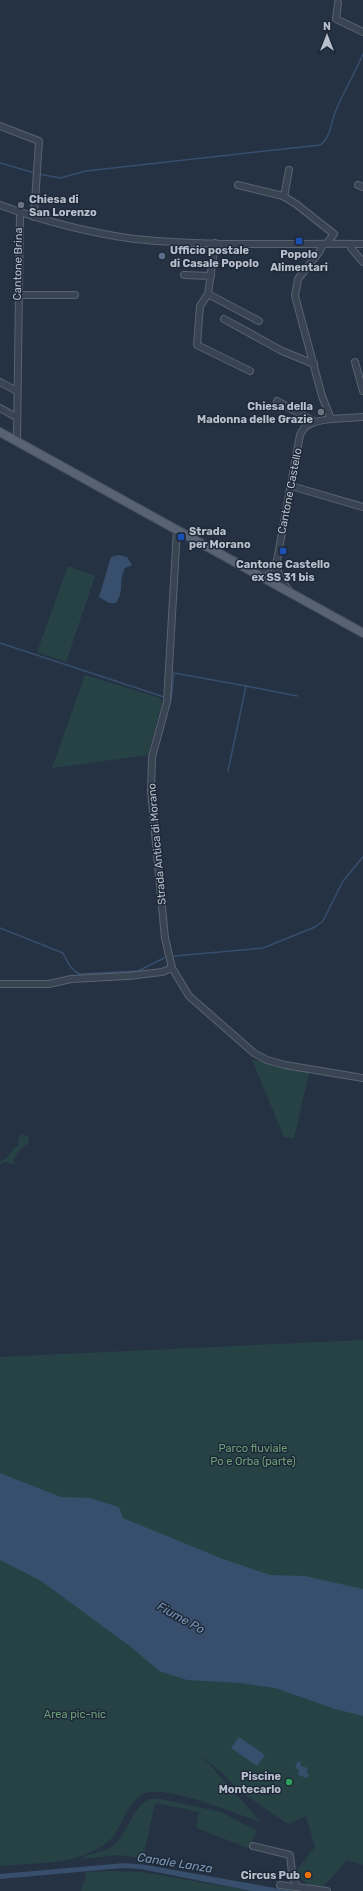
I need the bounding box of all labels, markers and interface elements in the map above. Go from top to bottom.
north arrow [307,16,347,56]
text: N [323,20,331,33]
place label: Chiesa di San Lorenzo [29,193,97,219]
marker: Chiesa di San Lorenzo [16,200,26,210]
street label: Cantone Brina [11,227,25,301]
marker: Popolo Alimentari [294,236,304,246]
place label: Ufficio postale di Casale Popolo [170,244,259,270]
place label: Popolo Alimentari [270,248,328,274]
marker: Ufficio postale di Casale Popolo [157,251,167,261]
place label: Chiesa della Madonna delle Grazie [197,400,313,426]
marker: Chiesa della Madonna delle Grazie [316,407,326,417]
street label: Cantone Castello [275,447,305,535]
place label: Strada per Morano [189,525,251,551]
marker: Strada per Morano [176,532,186,542]
marker: Cantone Castello ex SS 31 bis [278,546,288,556]
place label: Cantone Castello ex SS 31 bis [236,558,330,584]
street label: Strada Antica di Morano [145,783,169,905]
park label: Parco fluviale Po e Orba (parte) [210,1442,296,1468]
water label: Fiume Po [155,1599,207,1637]
park label: Area pic-nic [44,1708,106,1721]
place label: Piscine Montecarlo [219,1770,281,1796]
marker: Piscine Montecarlo [284,1777,294,1787]
water label: Canale Lanza [136,1850,214,1876]
place label: Circus Pub [241,1869,300,1882]
marker: Circus Pub [303,1870,313,1880]

